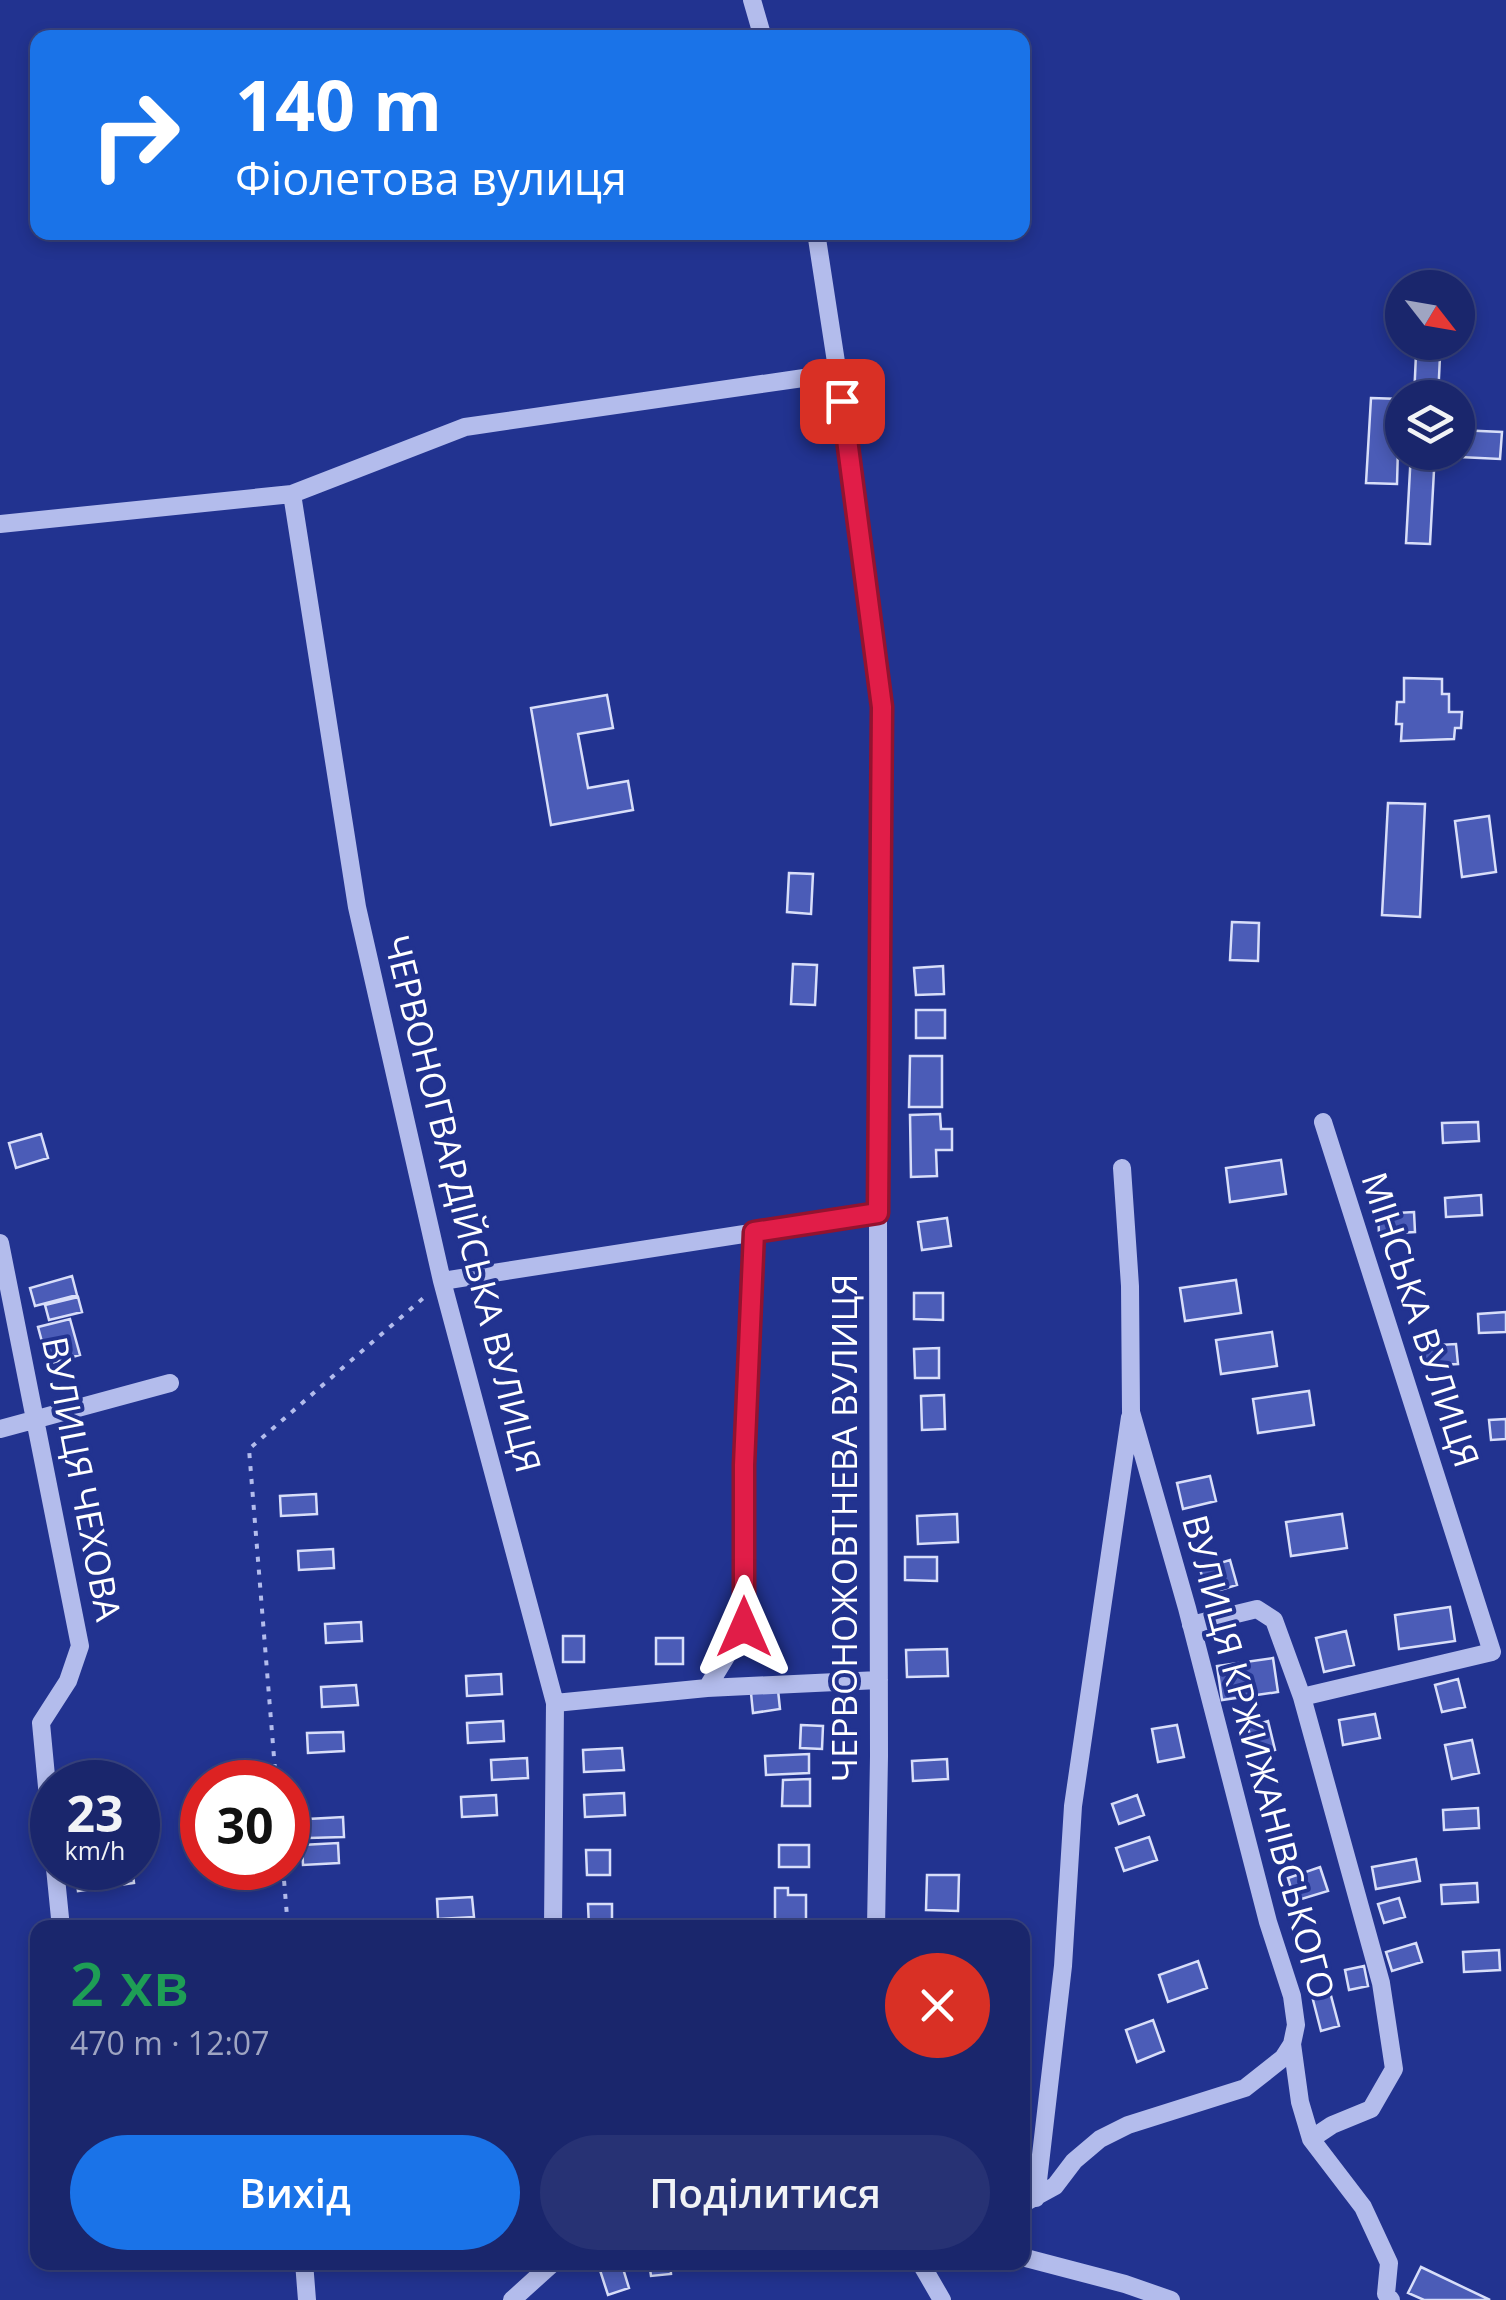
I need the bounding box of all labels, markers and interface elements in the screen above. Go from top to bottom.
text: 140 m [235,56,442,152]
icon: right [70,70,200,200]
text: Фіолетова вулиця [235,147,627,208]
north arrow [1385,270,1475,360]
map controls [1385,270,1475,470]
pin [800,359,885,444]
icon: arrive [815,374,870,429]
button: layers [1385,380,1475,470]
street label: ЧЕРВОНОГВАРДІЙСЬКА ВУЛИЦЯ [374,930,553,1477]
street label: МІНСЬКА ВУЛИЦЯ [1352,1166,1491,1473]
street label: ЧЕРВОНОЖОВТНЕВА ВУЛИЦЯ [820,1274,867,1782]
street label: ВУЛИЦЯ ЧЕХОВА [32,1333,133,1626]
street label: ВУЛИЦЯ КРЖИЖАНІВСЬКОГО [1172,1510,1347,2004]
position arrow [692,1575,796,1679]
speed limit sign: 30 [180,1760,310,1890]
text: 23 [66,1779,124,1847]
text: km/h [65,1833,125,1867]
text: 2 хв [70,1942,189,2024]
button: close [885,1953,990,2058]
text: 470 m · 12:07 [70,2021,269,2064]
button: Вихід [70,2135,520,2250]
button: Поділитися [540,2135,990,2250]

